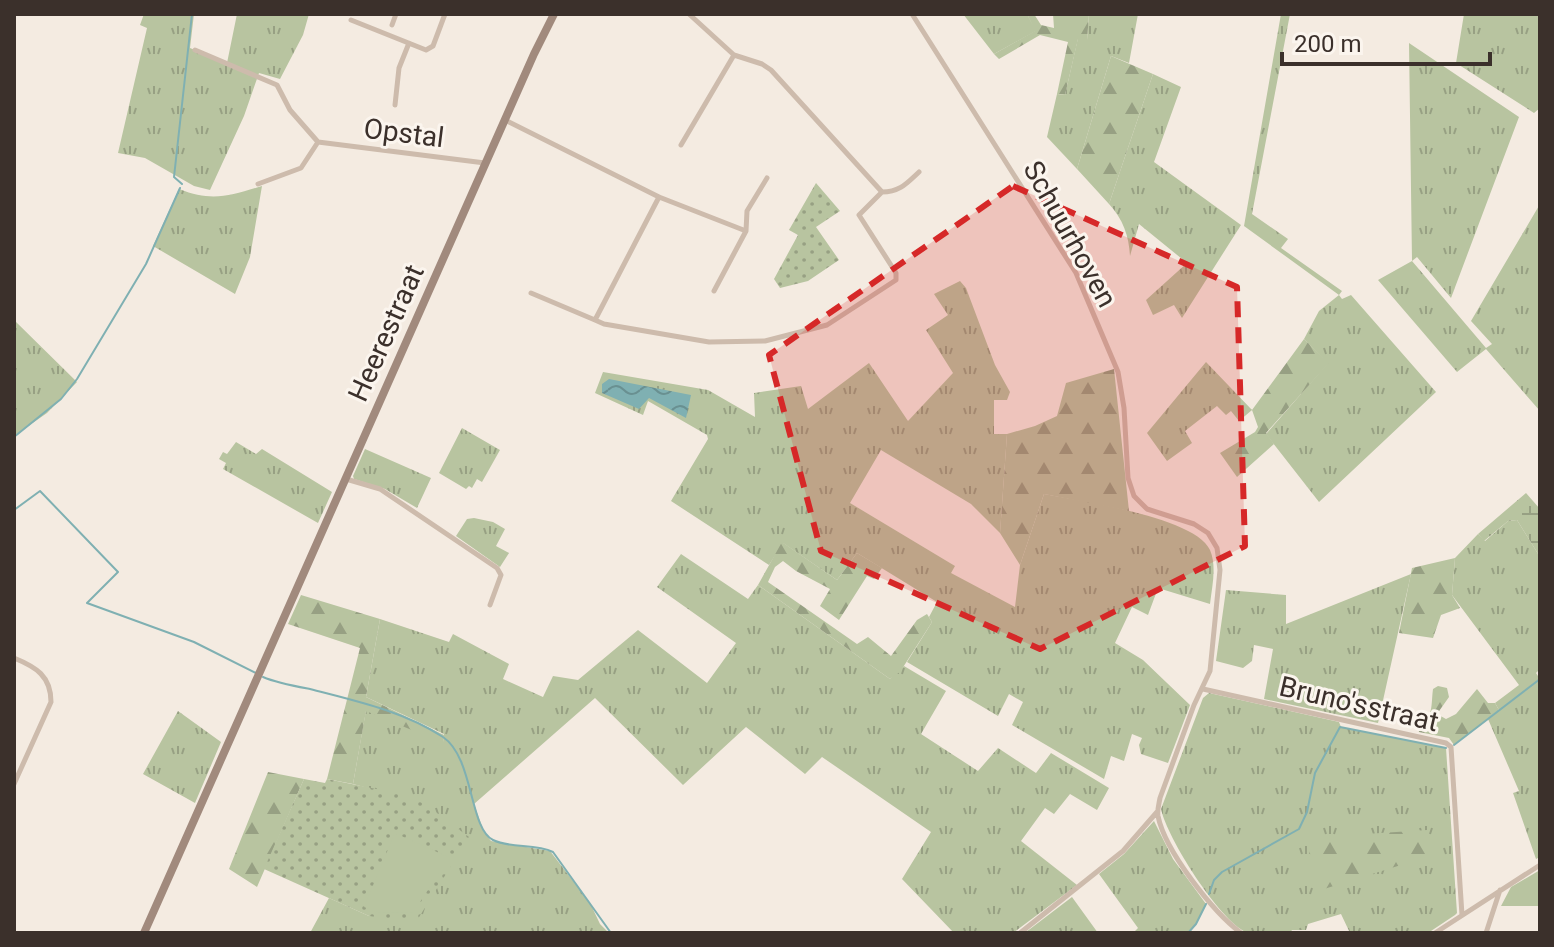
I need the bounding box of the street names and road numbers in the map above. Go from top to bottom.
street label: Opstal [362,112,446,154]
street label: Schuurhoven [1016,155,1124,313]
street label: Heerestraat [341,260,431,406]
street label: Bruno'sstraat [1276,670,1442,738]

